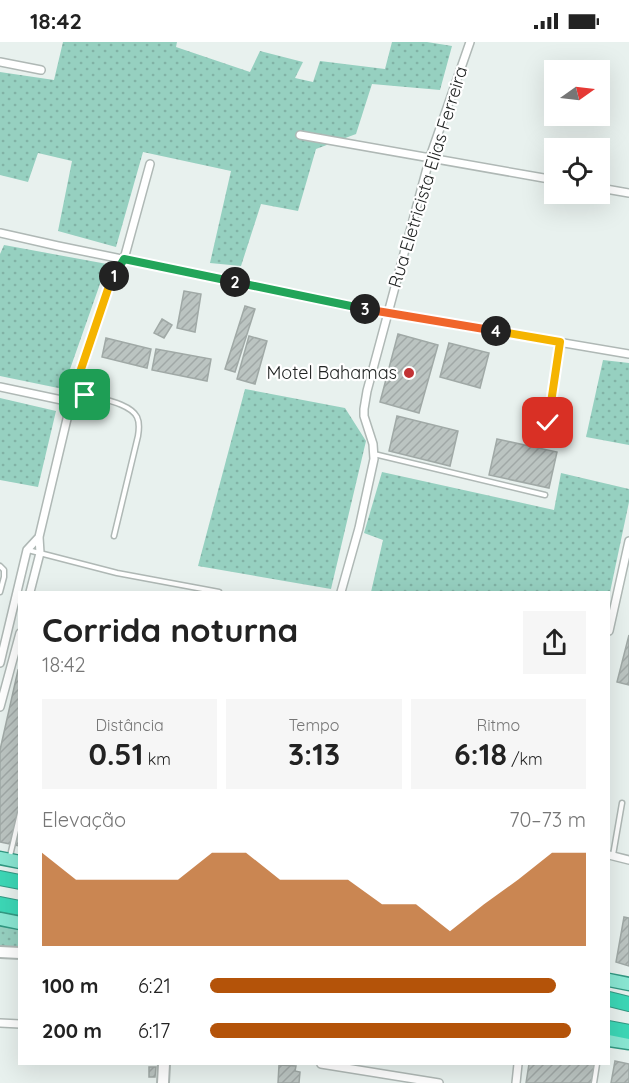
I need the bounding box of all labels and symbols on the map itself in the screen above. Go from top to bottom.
north arrow [544,60,610,126]
street label: Rua Eletricista Elias Ferreira [383,63,472,290]
pin: 1 [99,261,129,291]
pin: 2 [220,267,250,297]
pin: 3 [350,294,380,324]
pin: 4 [481,316,511,346]
place label: Motel Bahamas [266,361,397,384]
marker: Motel Bahamas [402,366,416,380]
pin [59,369,110,420]
pin [522,397,573,448]

